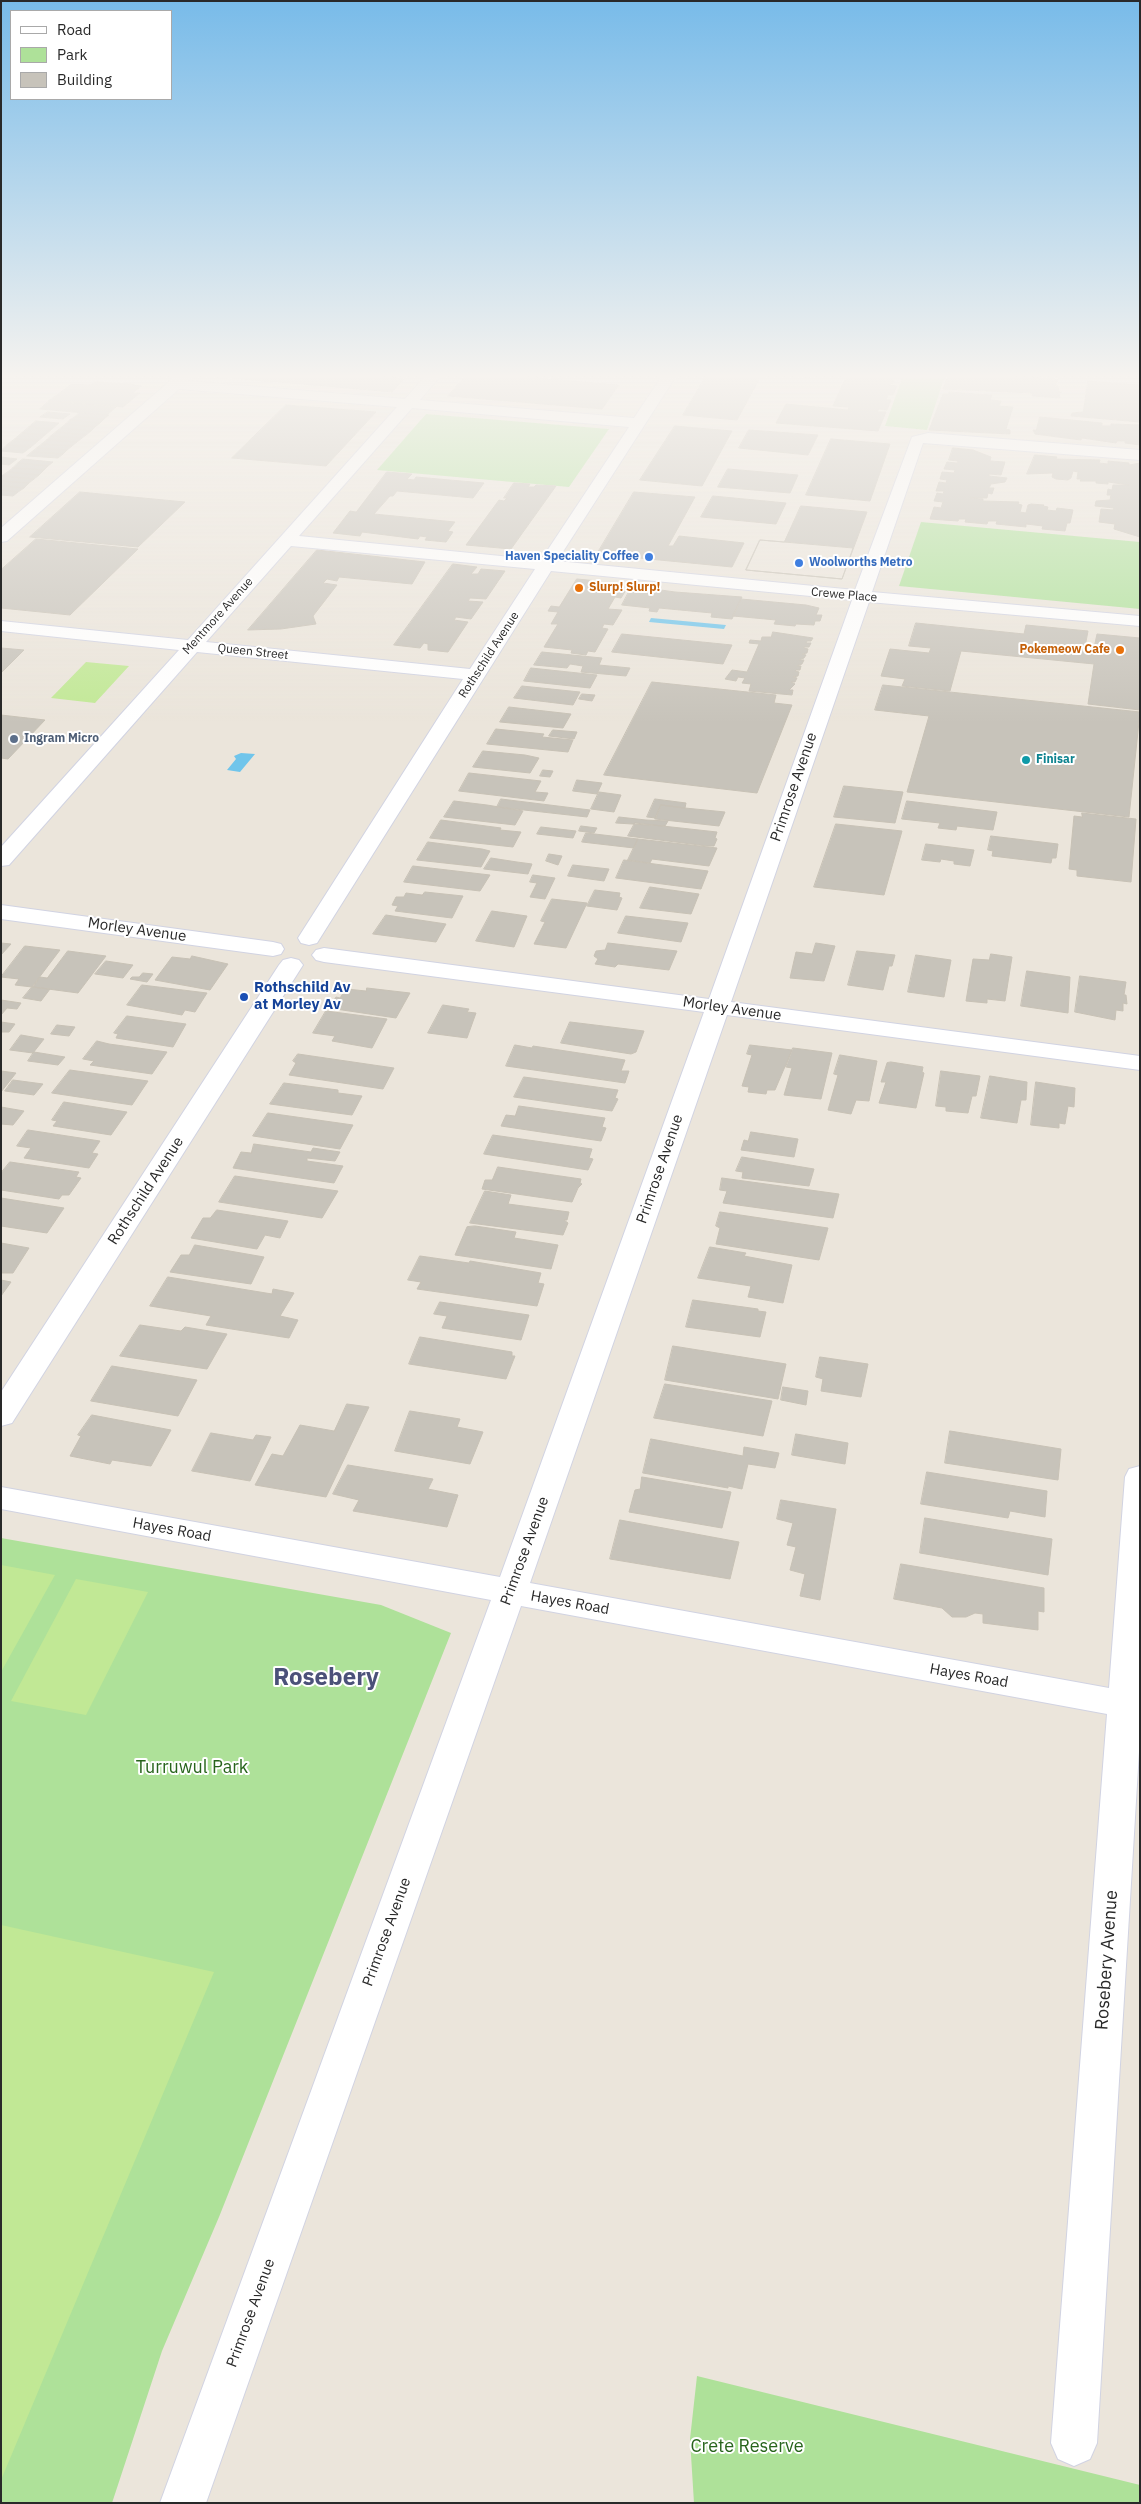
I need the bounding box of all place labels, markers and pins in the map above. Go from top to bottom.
place label: Haven Speciality Coffee [505,550,639,564]
marker: Haven Speciality Coffee [643,551,655,563]
place label: Woolworths Metro [809,556,912,570]
marker: Woolworths Metro [793,557,805,569]
place label: Slurp! Slurp! [589,581,660,595]
marker: Slurp! Slurp! [573,582,585,594]
place label: Pokemeow Cafe [1020,643,1110,657]
marker: Pokemeow Cafe [1114,644,1126,656]
place label: Ingram Micro [24,732,99,746]
marker: Ingram Micro [8,733,20,745]
place label: Finisar [1036,753,1075,767]
marker: Finisar [1020,754,1032,766]
place label: Rothschild Av at Morley Av [254,979,351,1014]
marker: Rothschild Av at Morley Av [238,991,250,1003]

